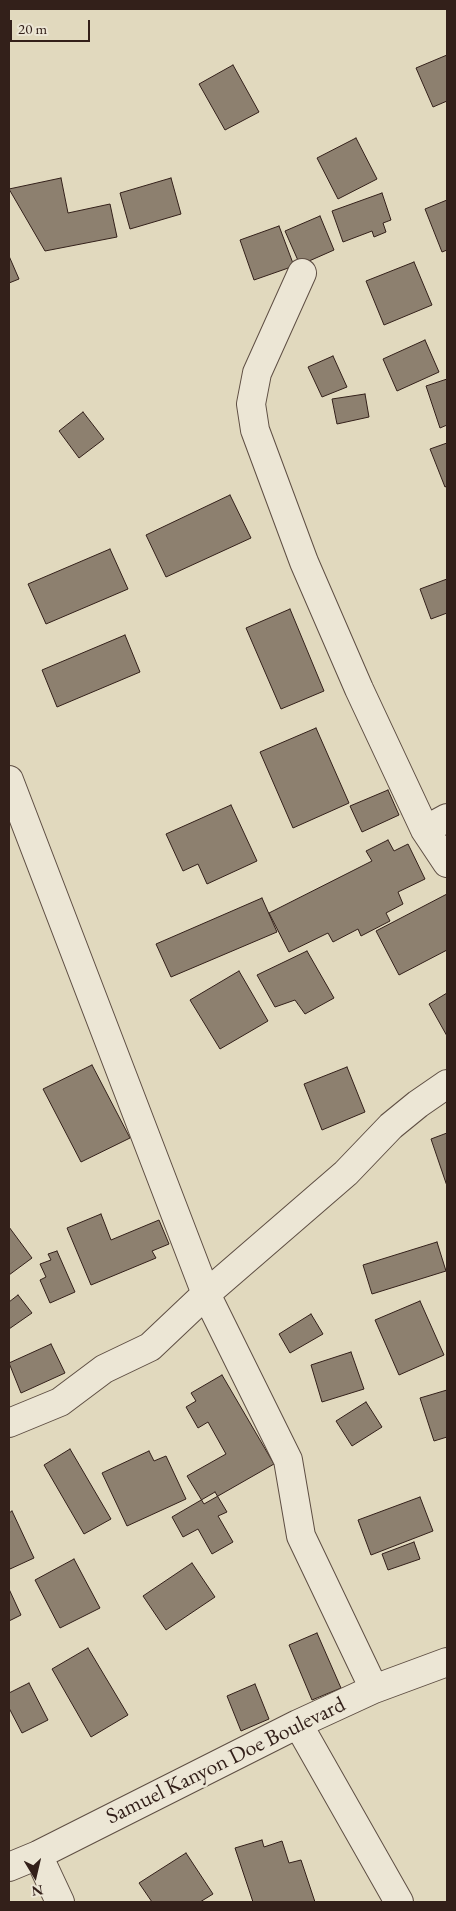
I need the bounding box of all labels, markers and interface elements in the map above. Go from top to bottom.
scale bar [12,10,92,42]
text: 20 m [18,19,47,38]
street label: Samuel Kanyon Doe Boulevard [102,1692,350,1830]
north arrow [10,1851,60,1901]
text: N [30,1881,44,1901]

